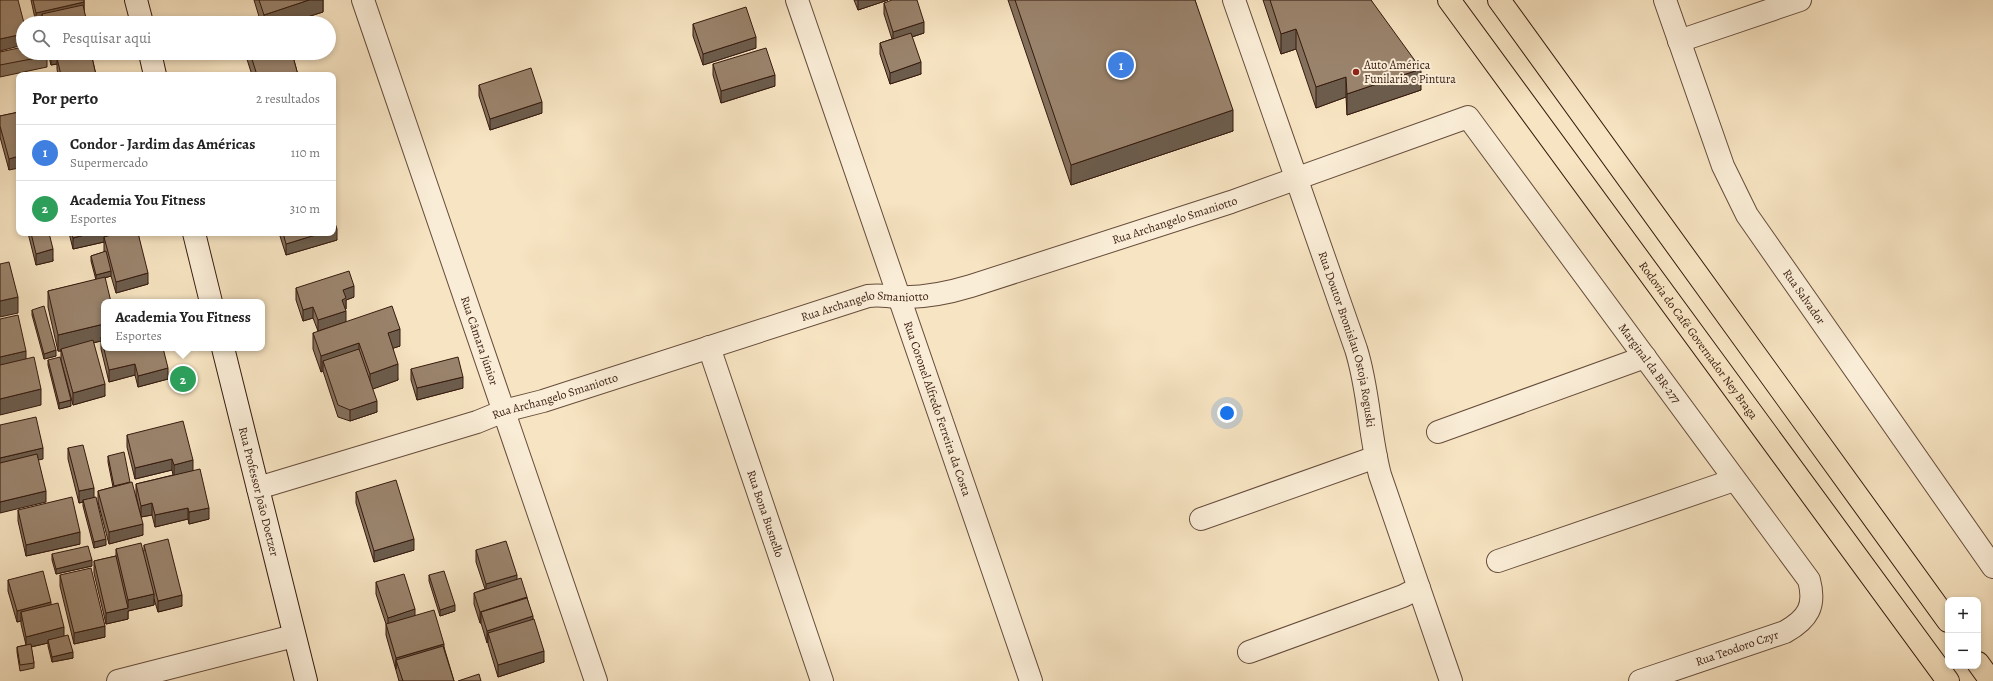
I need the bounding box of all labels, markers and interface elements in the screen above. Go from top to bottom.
search box [16,16,336,60]
icon: search [30,27,52,49]
text: Pesquisar aqui [62,28,151,48]
pin: 1 [1108,50,1134,80]
place label: Auto América Funilaria e Pintura [1363,57,1456,87]
marker: Auto América Funilaria e Pintura [1351,67,1361,77]
text: Por perto [32,87,98,110]
text: 2 resultados [256,90,320,107]
text: Condor - Jardim das Américas [70,134,255,154]
text: 1 [43,144,47,161]
text: 110 m [291,144,320,161]
text: Supermercado [70,154,148,171]
text: Academia You Fitness [70,190,206,210]
street label: Rua Archangelo Smaniotto [1110,192,1240,248]
text: 2 [42,200,48,217]
text: 310 m [290,200,320,217]
text: Esportes [70,210,117,227]
street label: Rua Doutor Bronislau Ostoja Roguski [1314,249,1379,428]
street label: Rodovia do Café Governador Ney Braga [1635,258,1762,423]
street label: Rua Salvador [1779,266,1829,328]
street label: Rua Archangelo Smaniotto [799,287,929,325]
street label: Rua Câmara Júnior [457,294,502,388]
popup [101,299,265,351]
text: Academia You Fitness [115,307,251,327]
street label: Rua Coronel Alfredo Ferreira da Costa [900,319,975,499]
street label: Marginal da BR-277 [1615,320,1685,407]
text: Esportes [115,327,162,344]
pin: 2 [170,364,196,394]
street label: Rua Archangelo Smaniotto [490,369,620,423]
your location [1217,403,1237,423]
street label: Rua Professor João Doetzer [235,425,283,558]
street label: Rua Bona Busnello [743,468,788,560]
map controls [1945,597,1981,669]
button: + [1945,597,1981,633]
street label: Rua Teodoro Czyr [1693,626,1781,670]
button: − [1945,633,1981,669]

